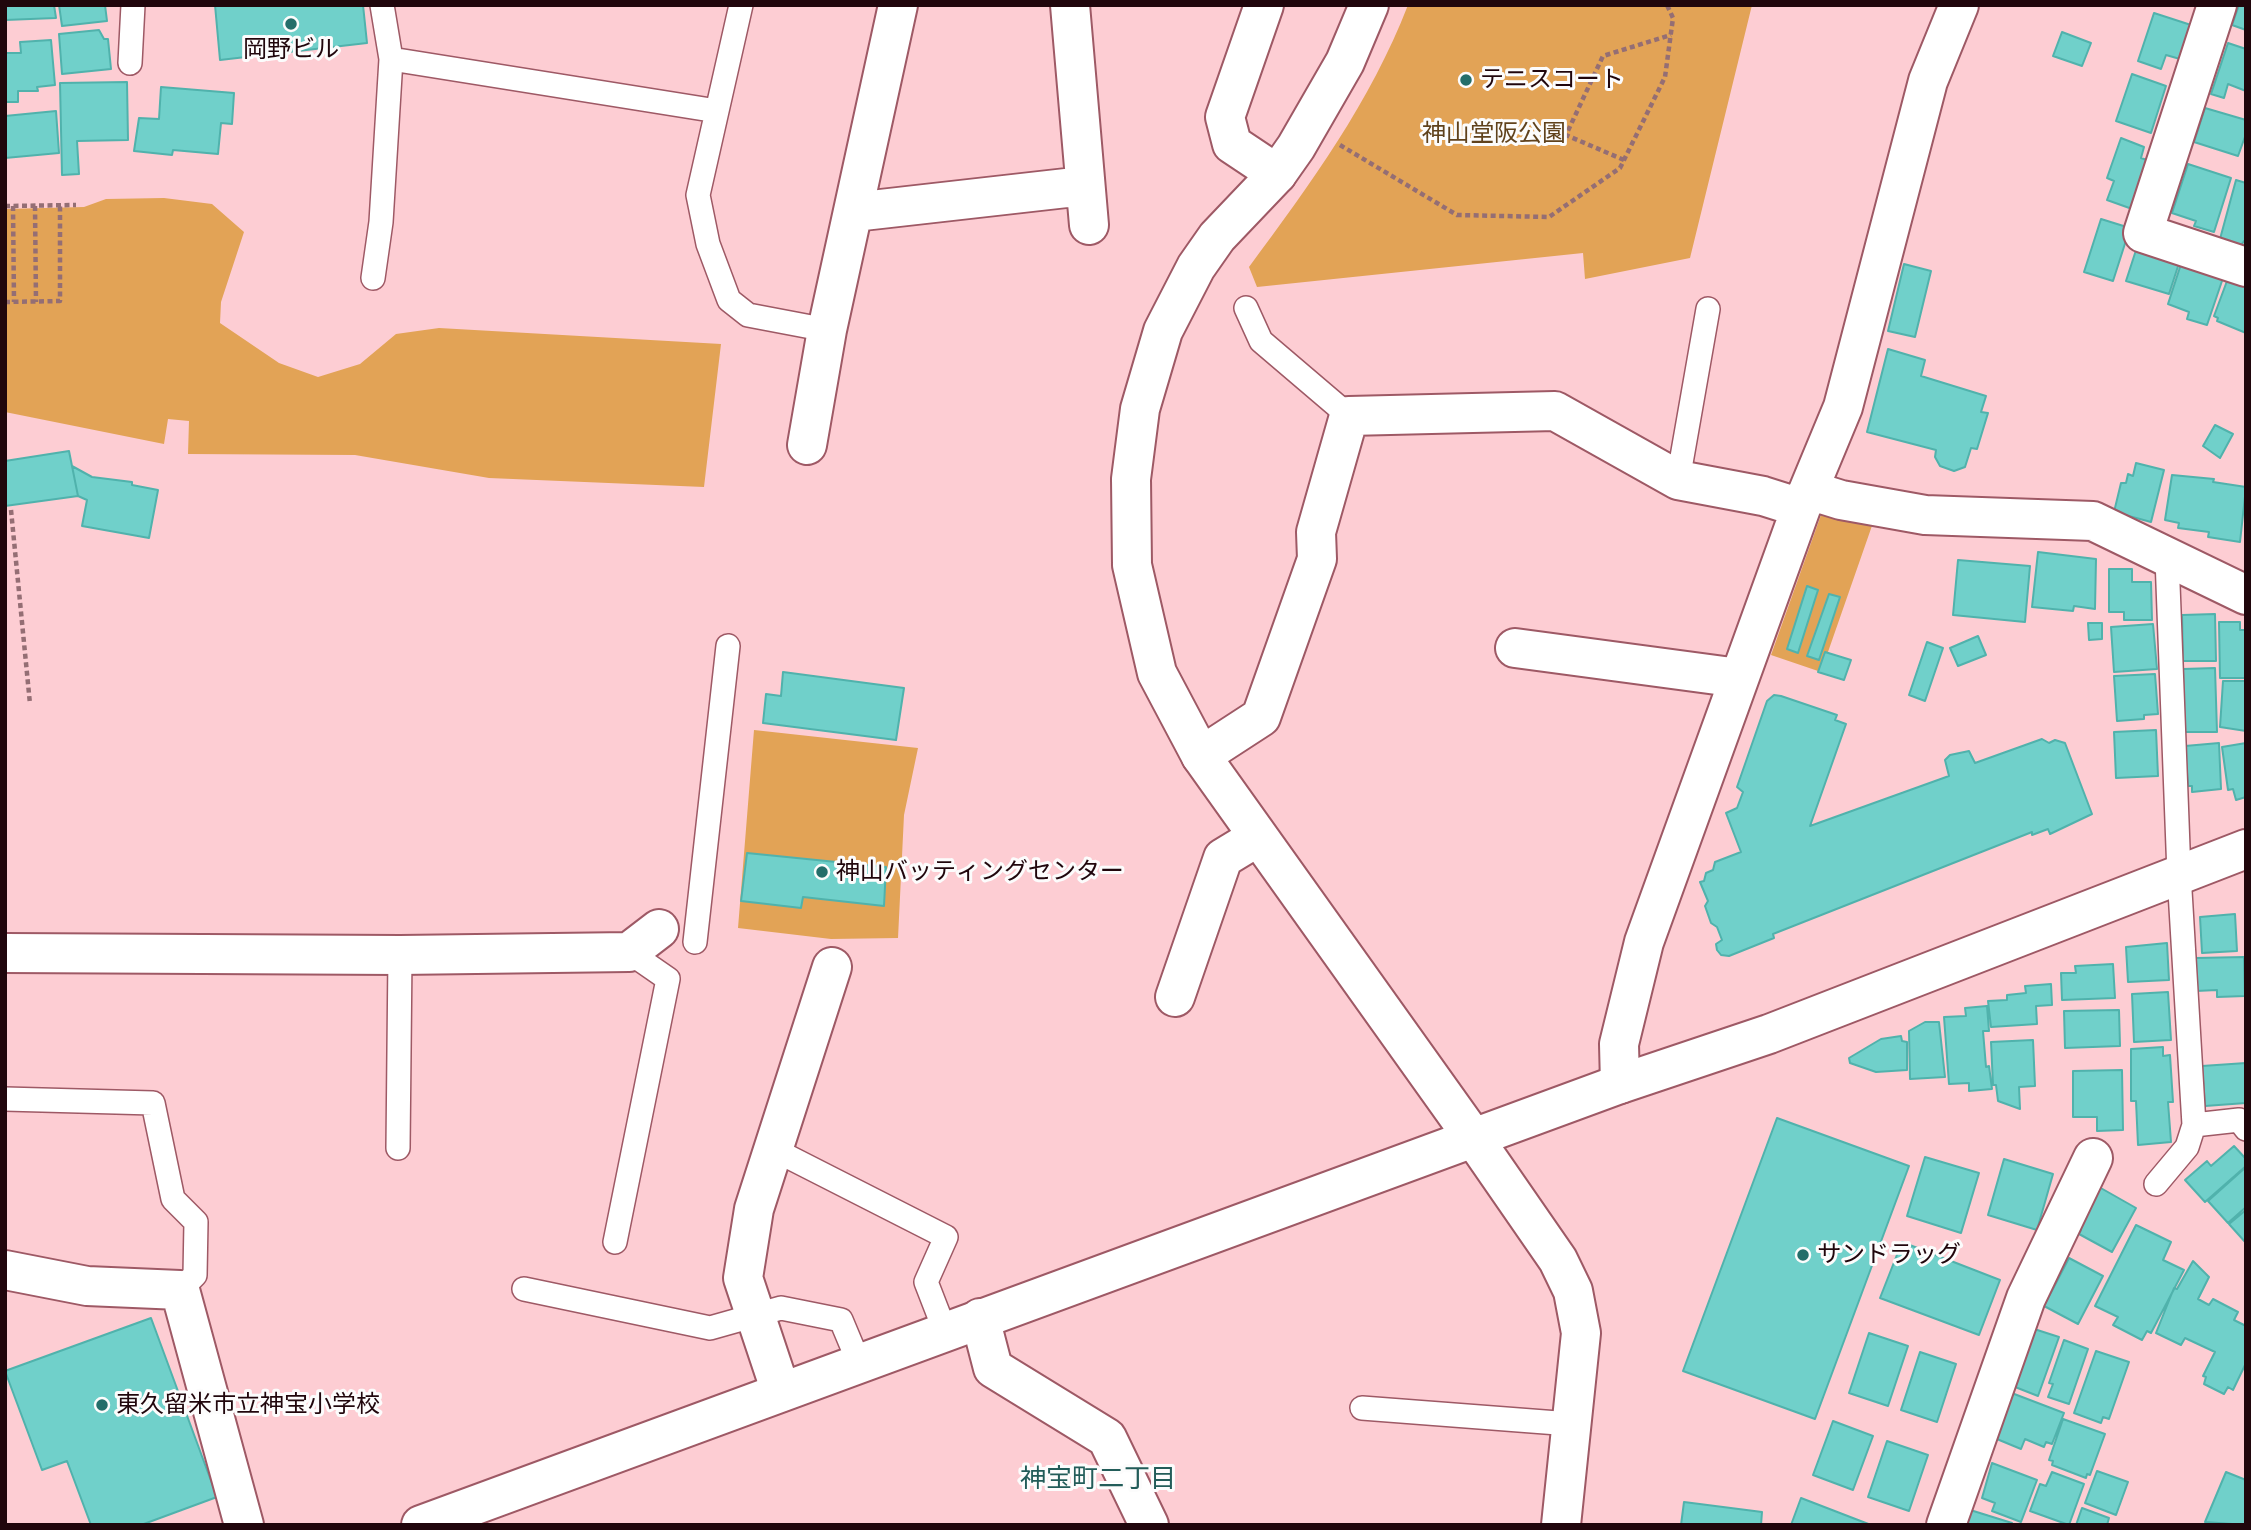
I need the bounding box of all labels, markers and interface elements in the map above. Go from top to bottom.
marker: 岡野ビル [283,16,299,32]
place label: 岡野ビル [243,36,339,64]
place label: テニスコート [1480,66,1624,94]
marker: テニスコート [1458,72,1474,88]
park label: 神山堂阪公園 [1422,120,1566,148]
place label: 神山バッティングセンター [836,858,1124,886]
marker: 神山バッティングセンター [814,864,830,880]
place label: サンドラッグ [1817,1241,1961,1269]
marker: サンドラッグ [1795,1247,1811,1263]
place label: 東久留米市立神宝小学校 [116,1391,380,1419]
marker: 東久留米市立神宝小学校 [94,1397,110,1413]
district label: 神宝町二丁目 [1020,1463,1176,1495]

